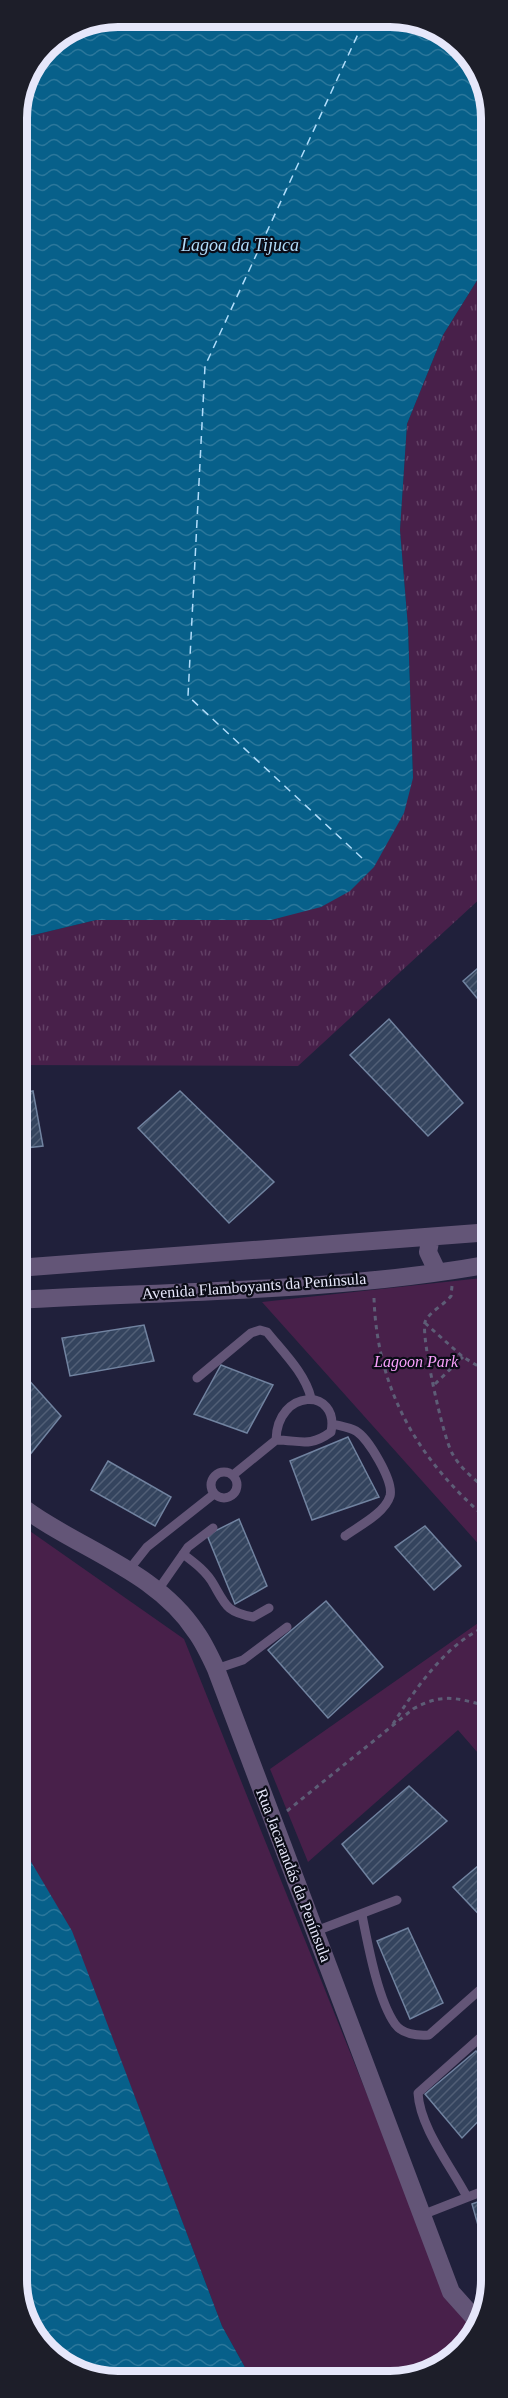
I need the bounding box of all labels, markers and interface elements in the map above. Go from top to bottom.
water label: Lagoa da Tijuca [180,235,299,255]
street label: Avenida Flamboyants da Península [141,1270,367,1303]
park label: Lagoon Park [373,1353,459,1371]
street label: Rua Jacarandás da Península [253,1786,335,1964]

